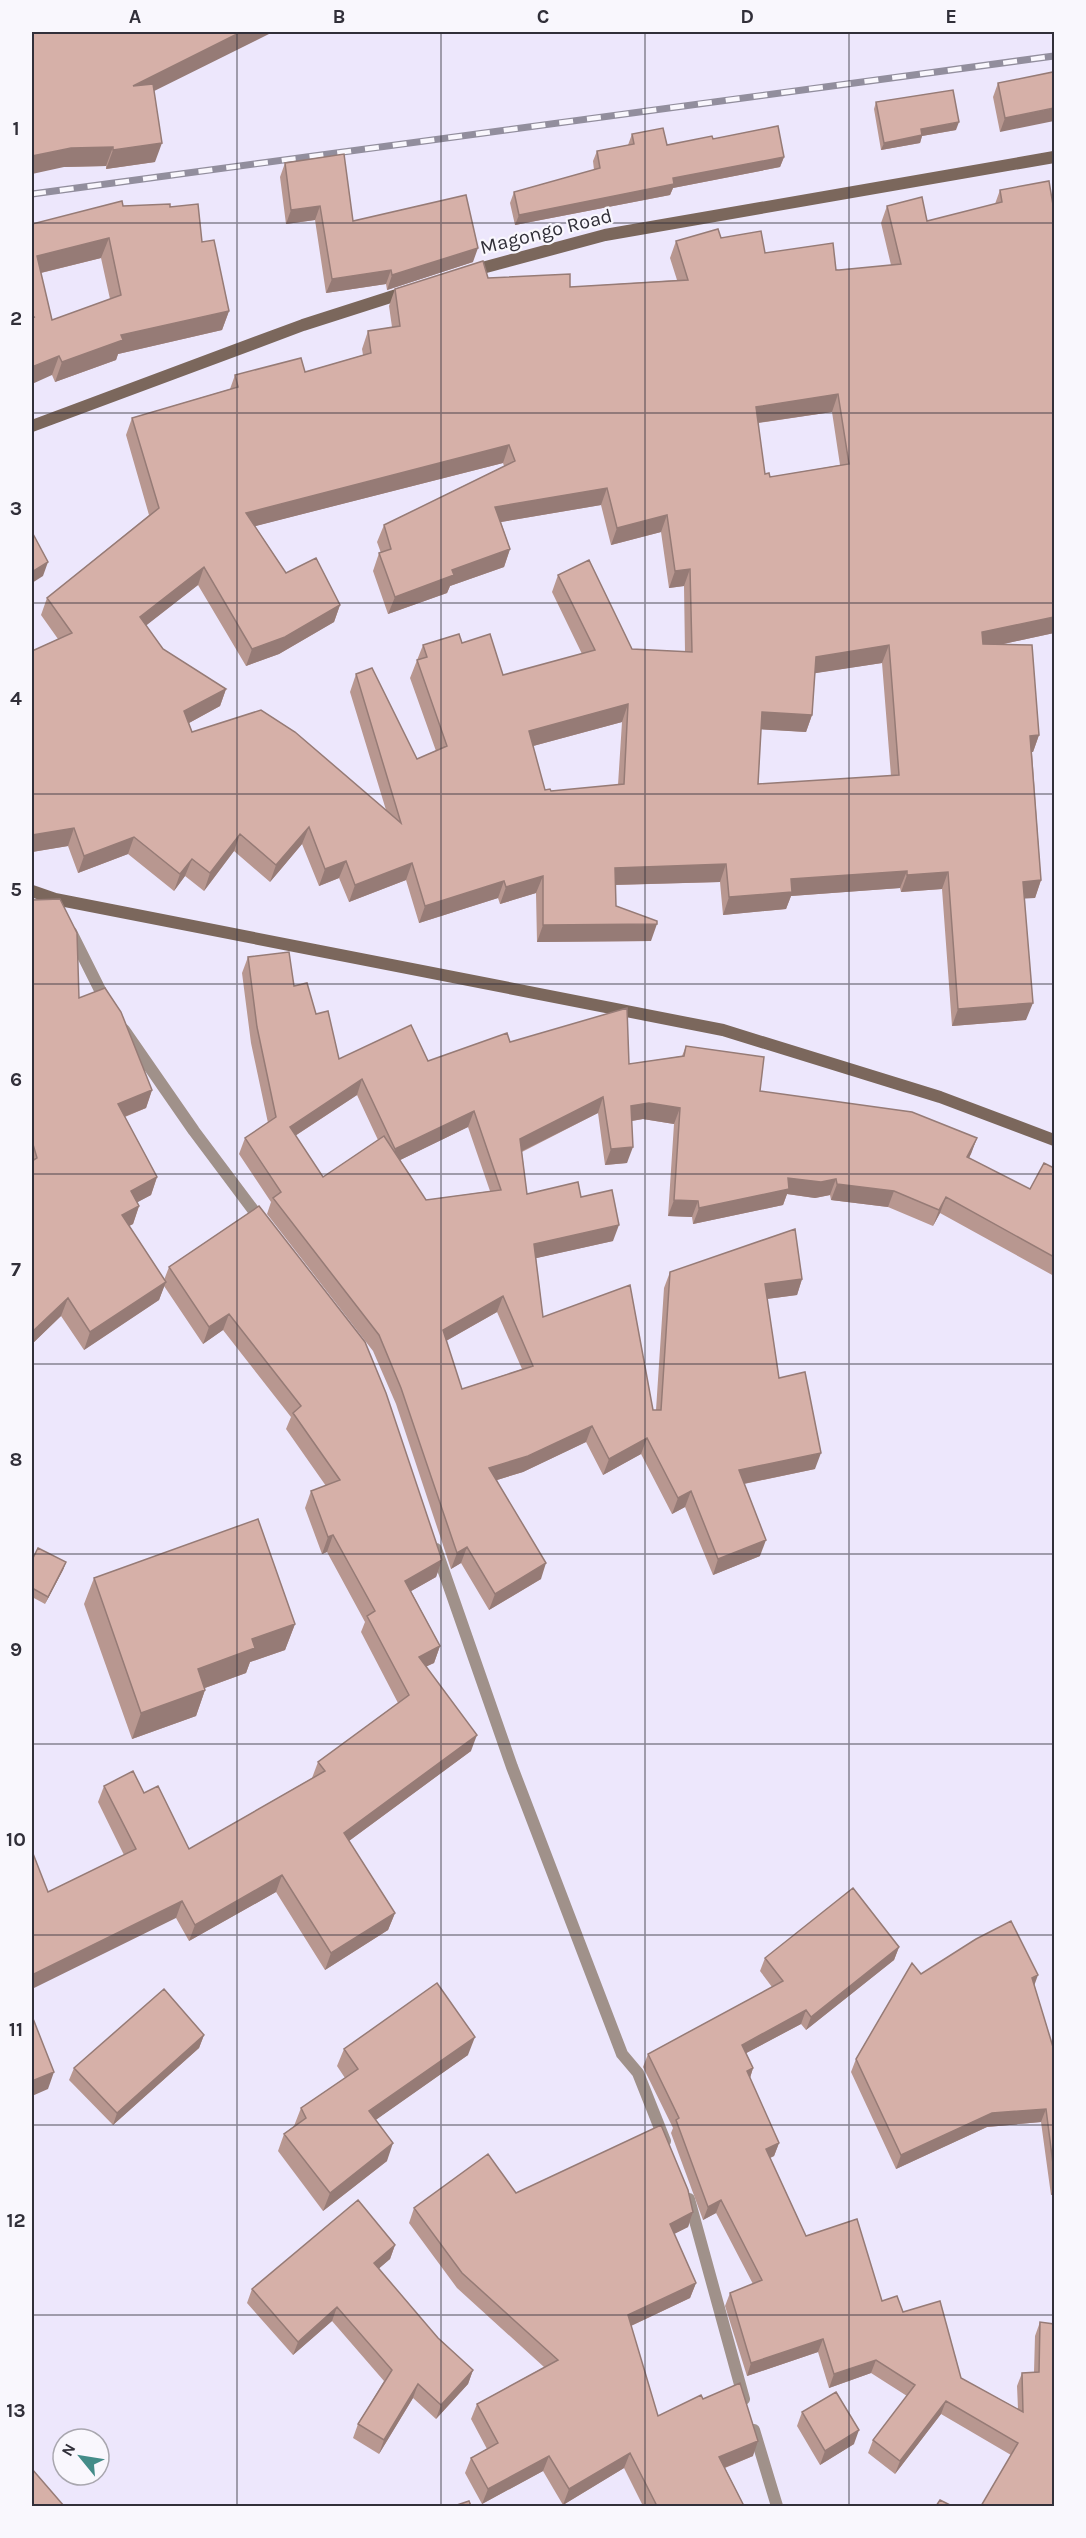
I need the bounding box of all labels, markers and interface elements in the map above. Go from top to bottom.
text: A [129,5,142,28]
text: B [333,5,345,28]
text: C [537,5,549,28]
text: D [740,5,754,28]
text: E [945,5,957,28]
text: 1 [12,117,20,140]
street label: Magongo Road [478,204,615,259]
text: 2 [10,307,22,330]
text: 3 [10,497,22,520]
text: 4 [10,687,22,710]
text: 5 [10,878,22,901]
text: 6 [10,1068,22,1091]
text: 7 [11,1258,21,1281]
text: 8 [10,1448,22,1471]
text: 9 [10,1638,22,1661]
text: 10 [6,1828,26,1851]
text: 11 [9,2018,23,2041]
text: 12 [6,2209,26,2232]
text: 13 [6,2399,26,2422]
north arrow [51,2427,111,2487]
text: N [57,2440,80,2459]

